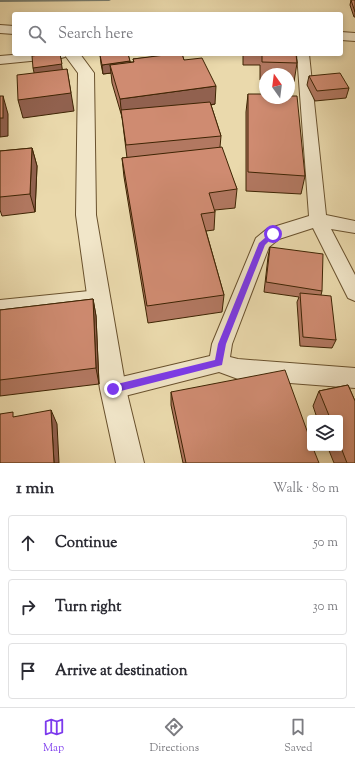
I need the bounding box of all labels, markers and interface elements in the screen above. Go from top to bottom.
search box [12,12,343,56]
icon: search [26,23,48,45]
text: Search here [58,24,133,45]
north arrow [259,68,295,104]
route start [264,225,282,243]
route end [104,380,122,398]
map controls [307,415,343,451]
button: layers [307,415,343,451]
text: 1 min [16,477,54,501]
text: Walk · 80 m [273,480,339,498]
icon: ahead [17,532,39,554]
text: Continue [55,533,117,554]
text: 50 m [313,534,338,552]
icon: right [17,596,39,618]
text: Turn right [55,597,121,618]
text: 30 m [312,598,338,616]
icon: arrive [17,660,39,682]
text: Arrive at destination [55,661,188,682]
tab: Map [43,716,65,756]
tab: Directions [150,716,199,756]
tab: Saved [284,716,312,756]

